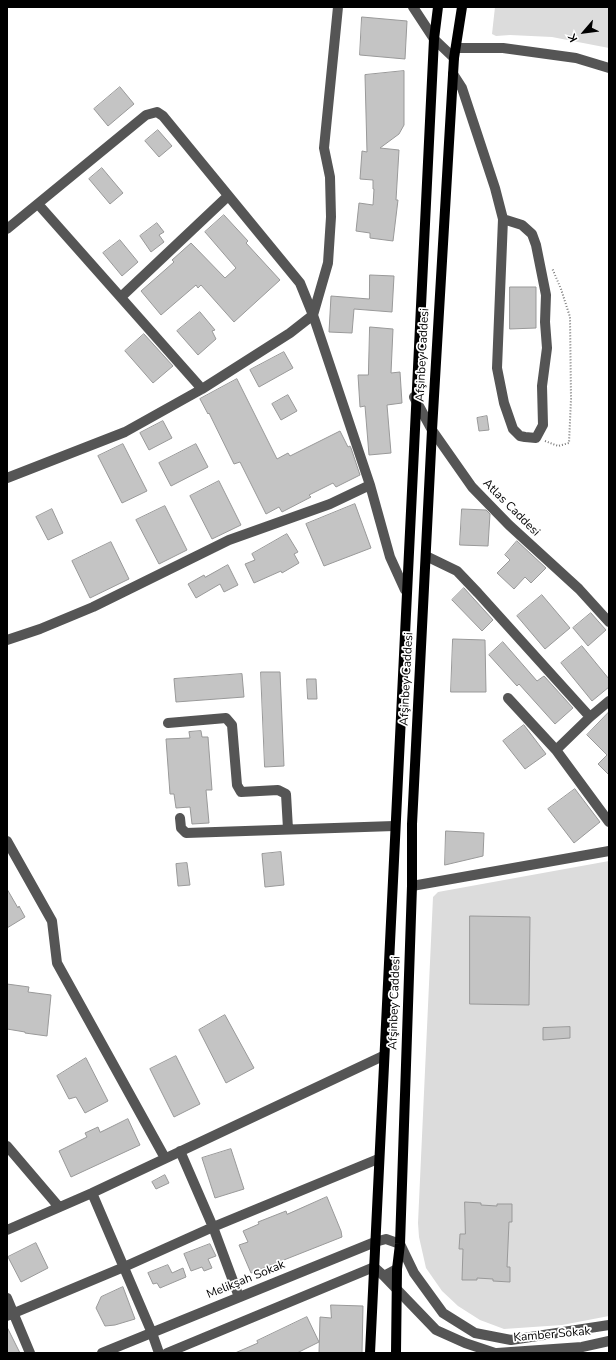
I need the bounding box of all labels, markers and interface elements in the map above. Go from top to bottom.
north arrow [564,12,604,52]
text: K [565,31,581,45]
street label: Afşinbey Caddesi [413,308,433,402]
street label: Atlas Caddesi [479,476,543,540]
street label: Afşinbey Caddesi [397,632,417,726]
street label: Afşinbey Caddesi [386,956,404,1050]
street label: Melikşah Sokak [205,1258,287,1302]
street label: Kamber Sokak [513,1324,591,1346]

